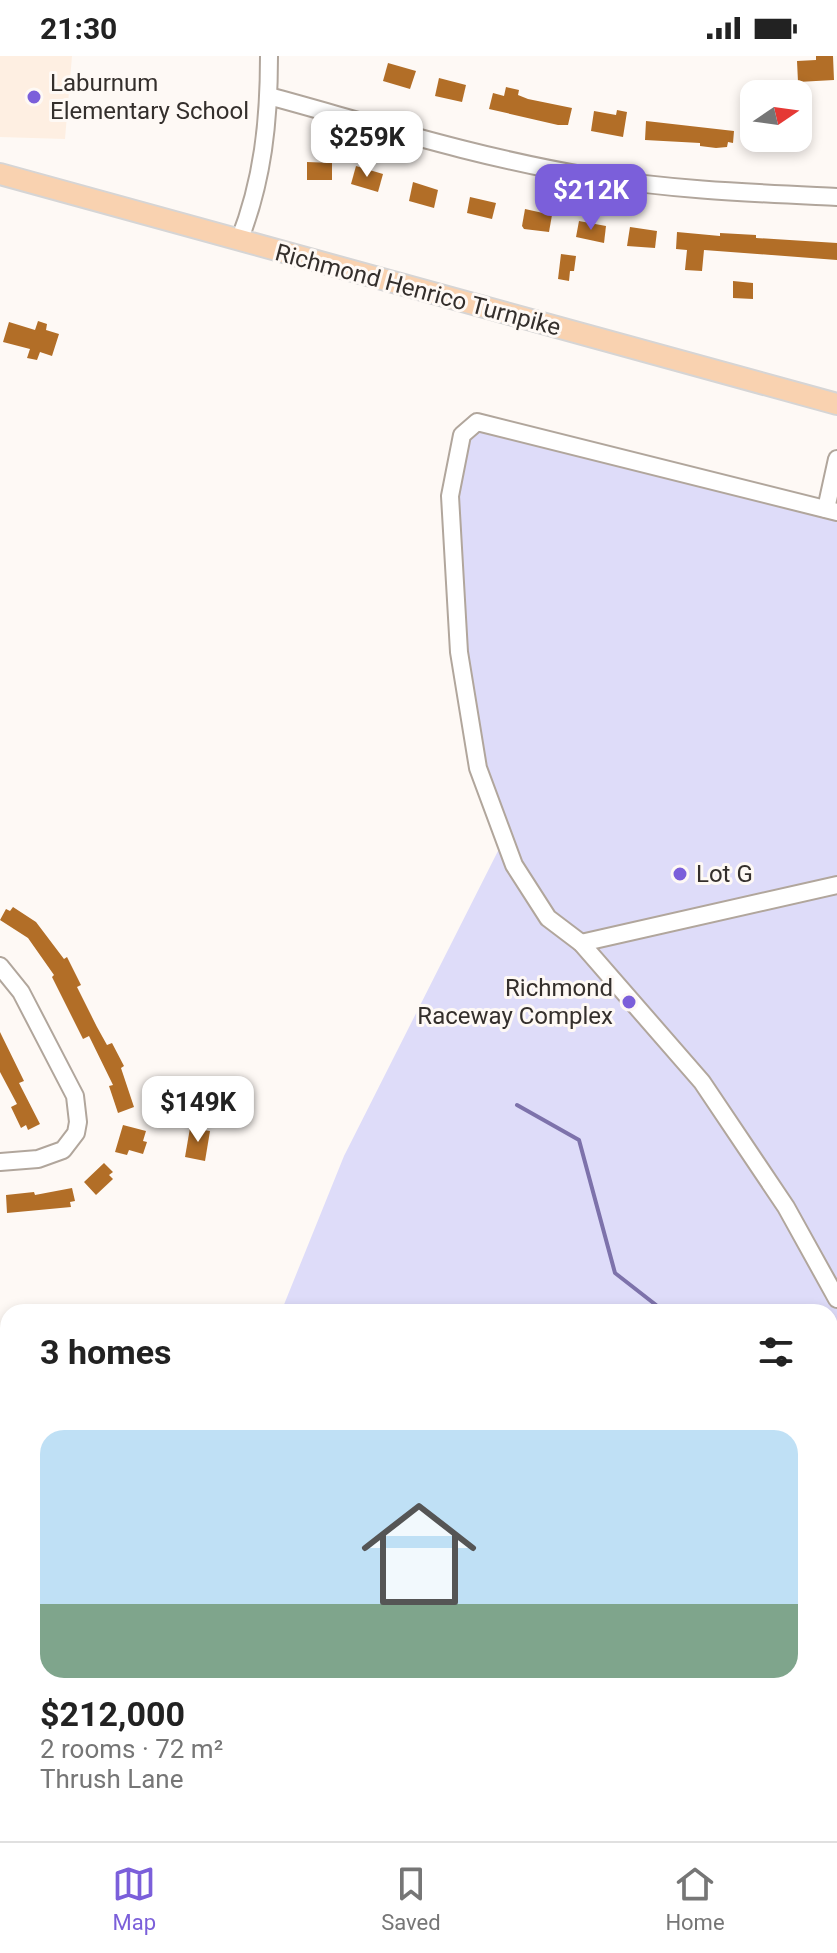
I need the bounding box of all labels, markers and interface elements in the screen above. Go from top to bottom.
text: 21:30 [40,11,117,46]
place label: Laburnum Elementary School [50,69,249,125]
north arrow [740,80,812,152]
map controls [740,80,812,152]
marker: Laburnum Elementary School [25,88,43,106]
pin: $259K [311,111,423,179]
text: $259K [329,122,405,152]
pin: $212K [535,164,647,232]
text: $212K [553,175,629,205]
street label: Richmond Henrico Turnpike [272,238,564,342]
place label: Lot G [696,860,753,888]
marker: Lot G [671,865,689,883]
place label: Richmond Raceway Complex [417,974,613,1030]
marker: Richmond Raceway Complex [620,993,638,1011]
pin: $149K [142,1076,254,1144]
text: $149K [160,1087,236,1117]
icon: filters [754,1330,798,1374]
text: 3 homes [40,1332,171,1372]
icon: home [347,1482,491,1626]
text: $212,000 [40,1694,185,1734]
text: 2 rooms · 72 m² [40,1734,223,1764]
text: Thrush Lane [40,1764,183,1794]
tab: Map [112,1862,156,1935]
tab: Saved [381,1862,441,1935]
tab: Home [665,1862,725,1935]

